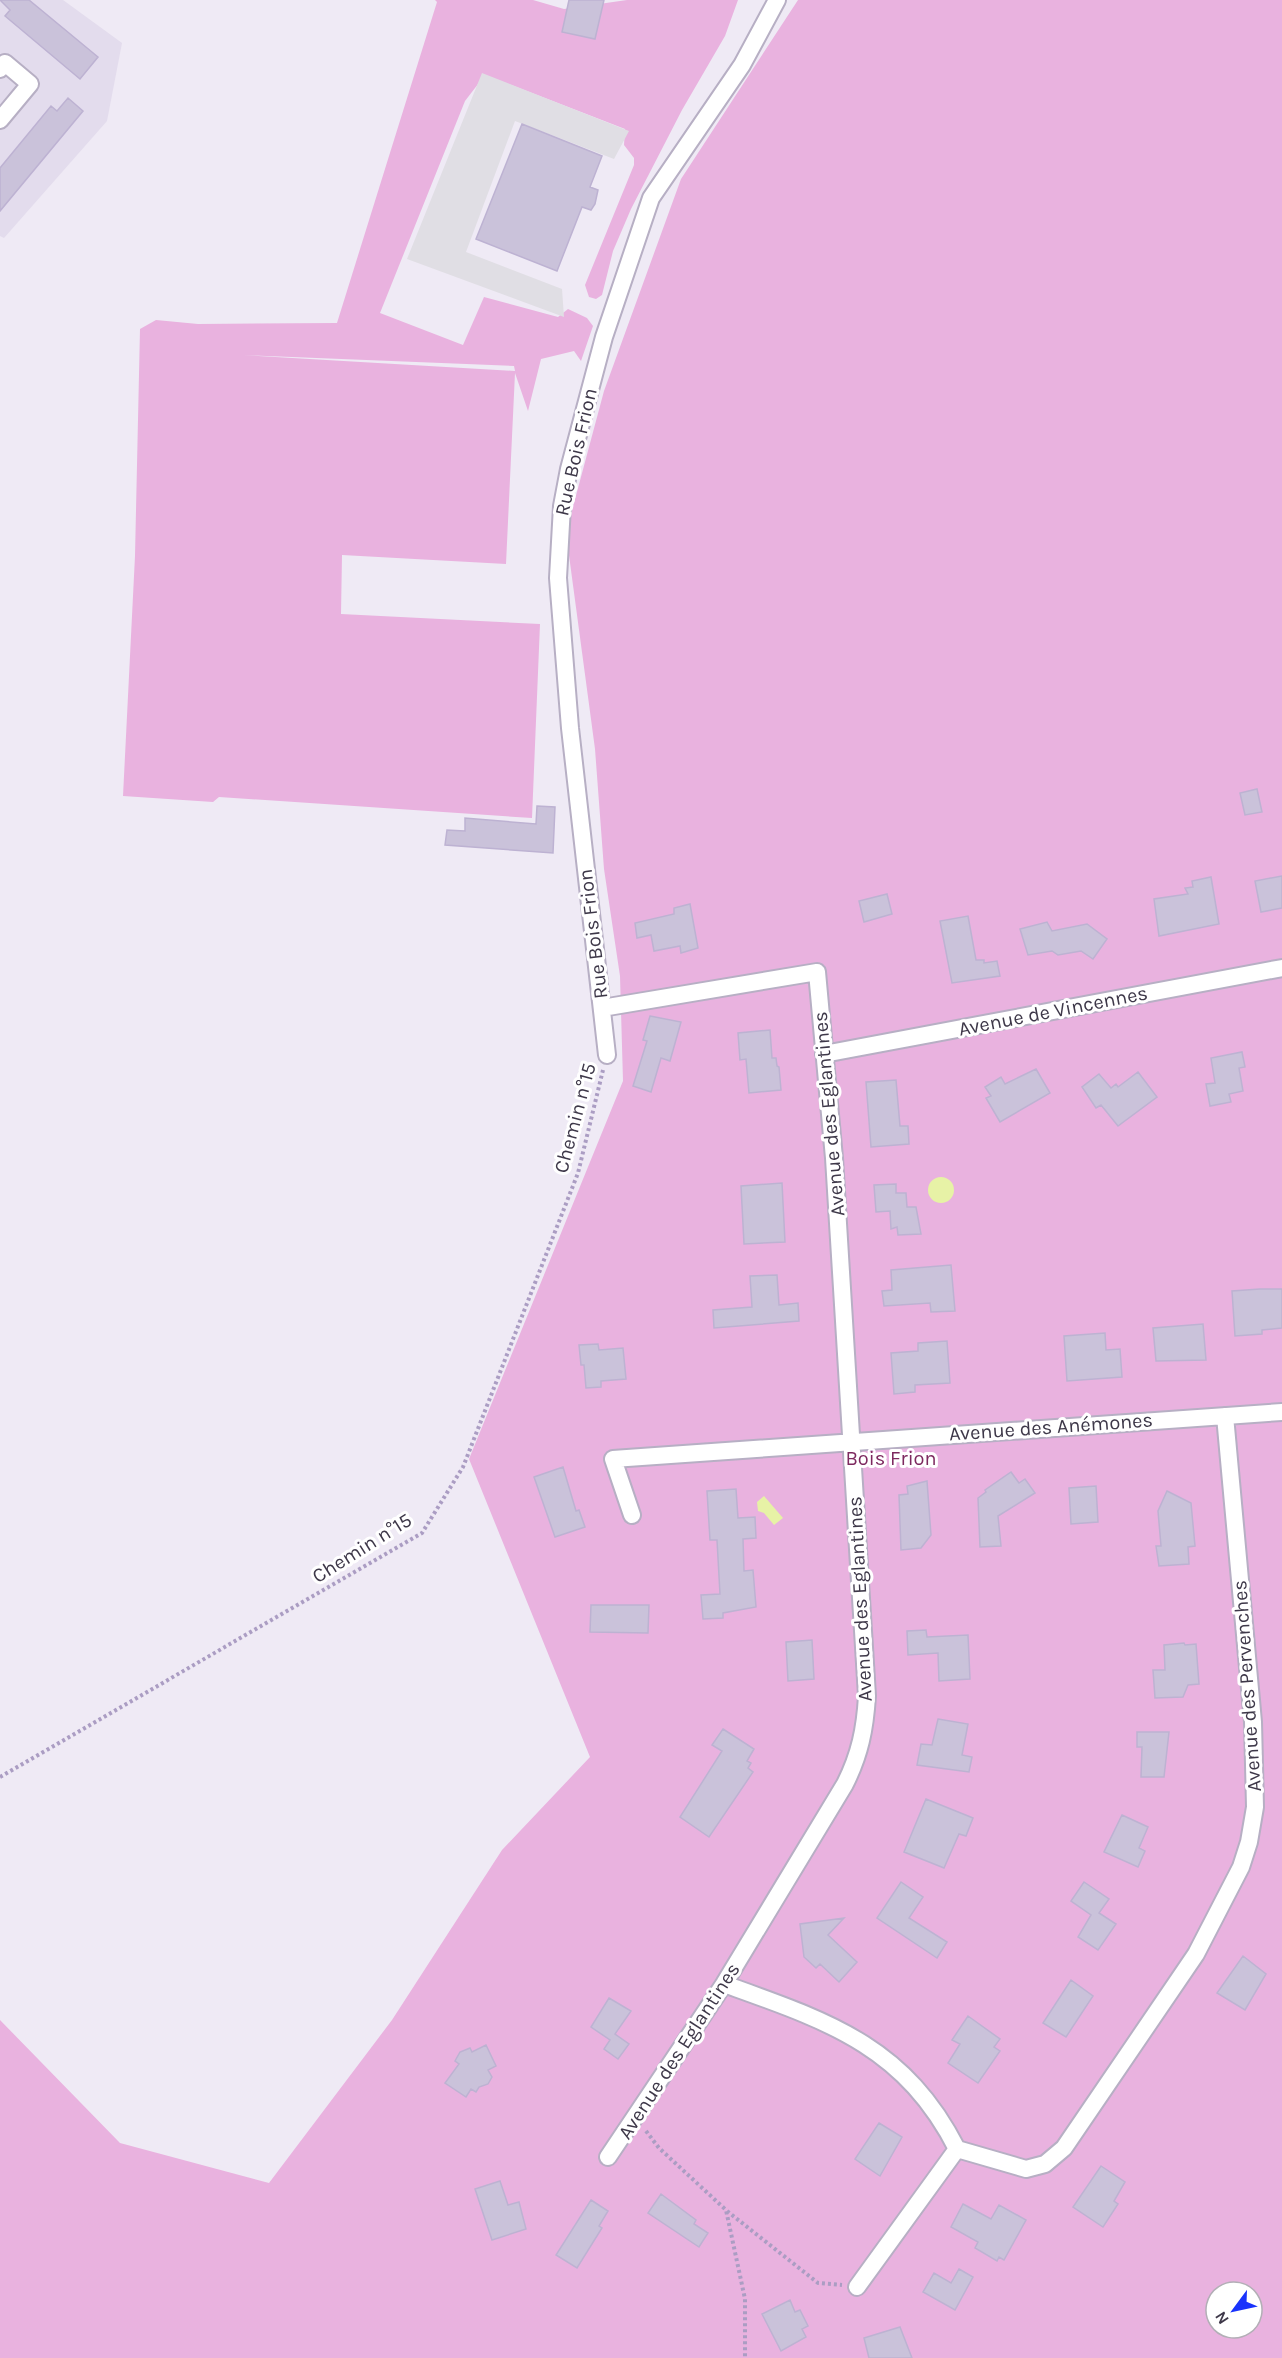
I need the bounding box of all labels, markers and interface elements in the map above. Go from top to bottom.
street label: Rue Bois Frion [550,386,602,518]
street label: Rue Bois Frion [574,868,612,1000]
street label: Avenue de Vincennes [956,981,1150,1041]
street label: Avenue des Eglantines [809,1011,849,1217]
street label: Chemin n°15 [549,1061,601,1175]
street label: Avenue des Anémones [948,1408,1154,1446]
park label: Bois Frion [845,1447,937,1470]
street label: Avenue des Eglantines [843,1496,877,1702]
street label: Chemin n°15 [308,1508,416,1588]
street label: Avenue des Pervenches [1228,1579,1266,1793]
street label: Avenue des Eglantines [613,1959,745,2143]
north arrow [1204,2280,1264,2340]
text: N [1211,2308,1233,2328]

